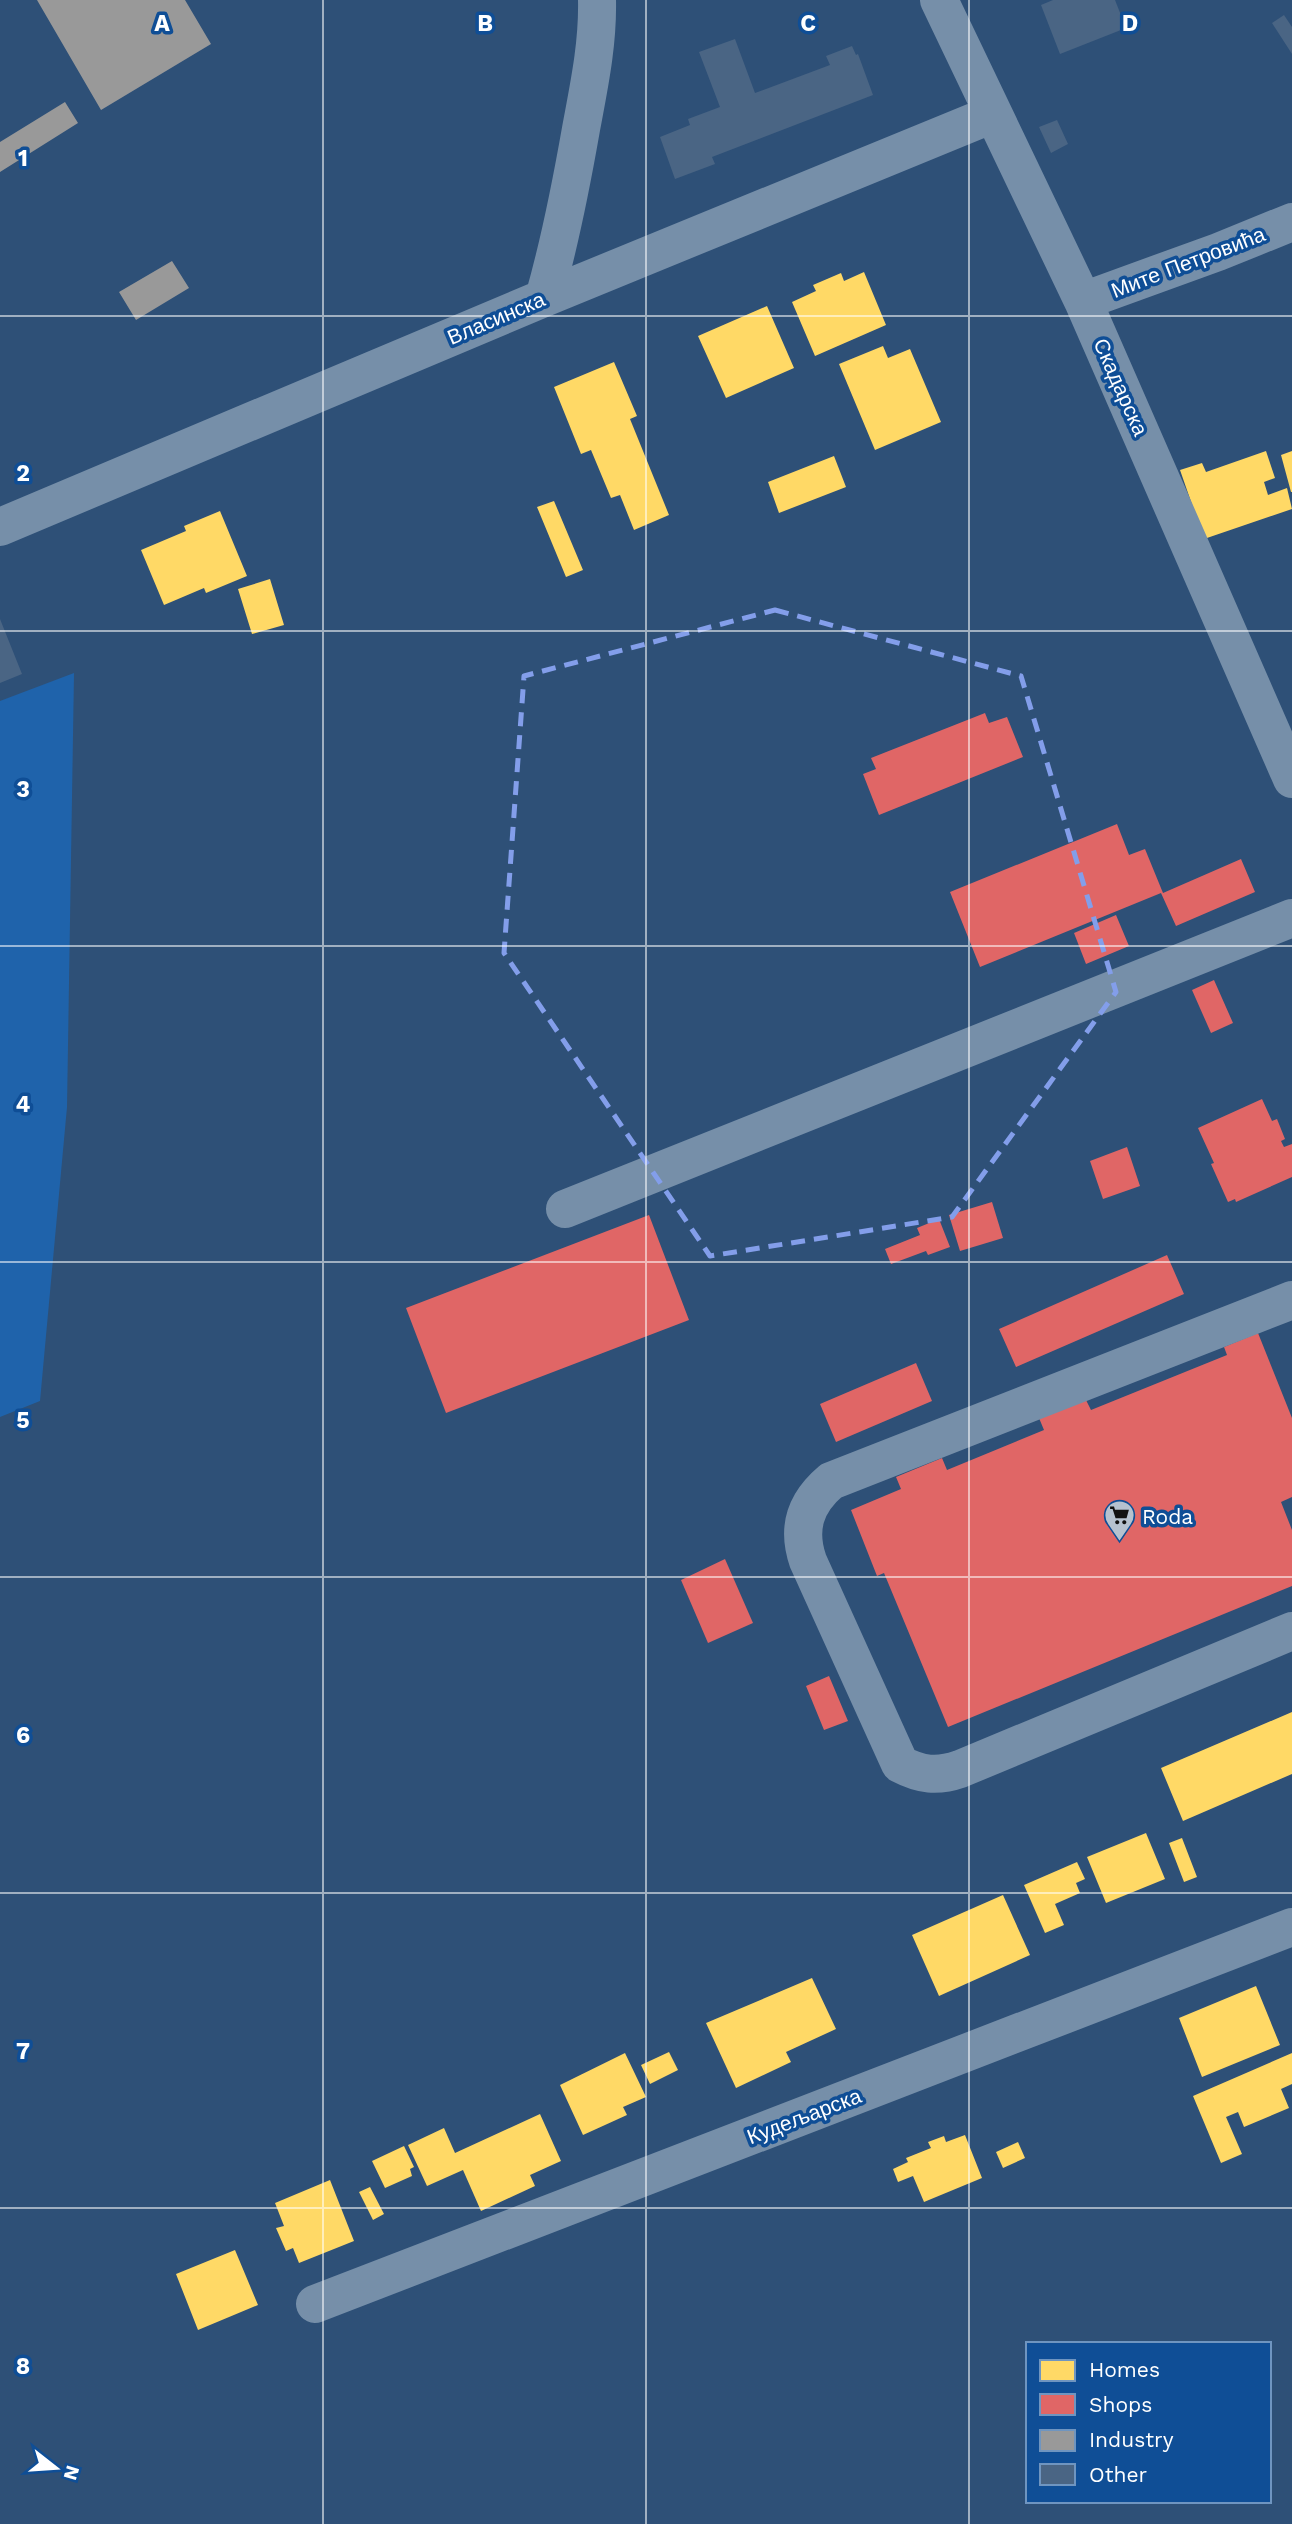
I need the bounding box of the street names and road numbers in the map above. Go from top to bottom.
street label: Мите Петровића [1108,221,1269,303]
street label: Власинска [443,286,549,350]
street label: Скадарска [1088,334,1154,440]
street label: Кудељарска [743,2083,865,2149]

